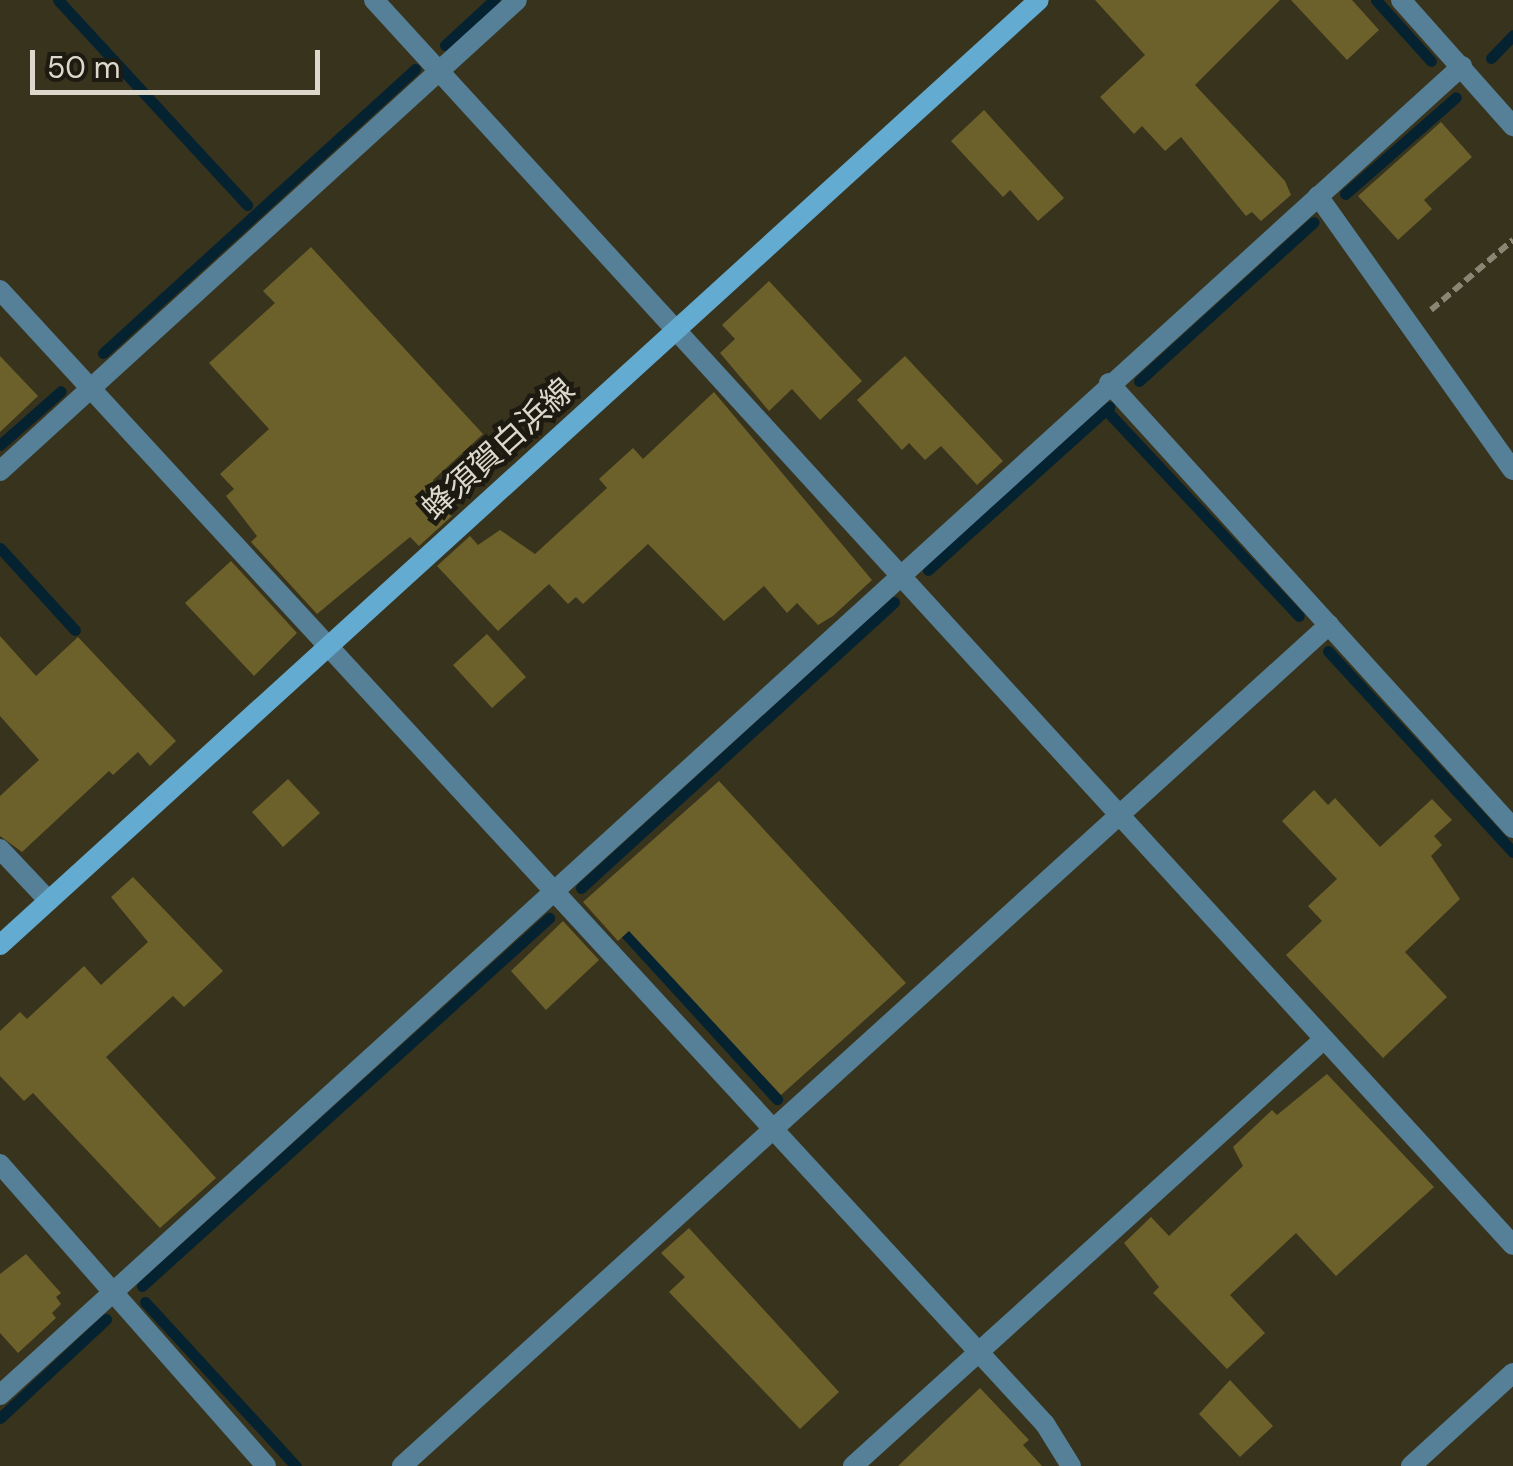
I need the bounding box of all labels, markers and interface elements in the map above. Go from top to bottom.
scale bar [35,30,325,92]
text: 50 m [47,48,121,87]
street label: 蜂須賀白浜線 [414,370,582,528]

